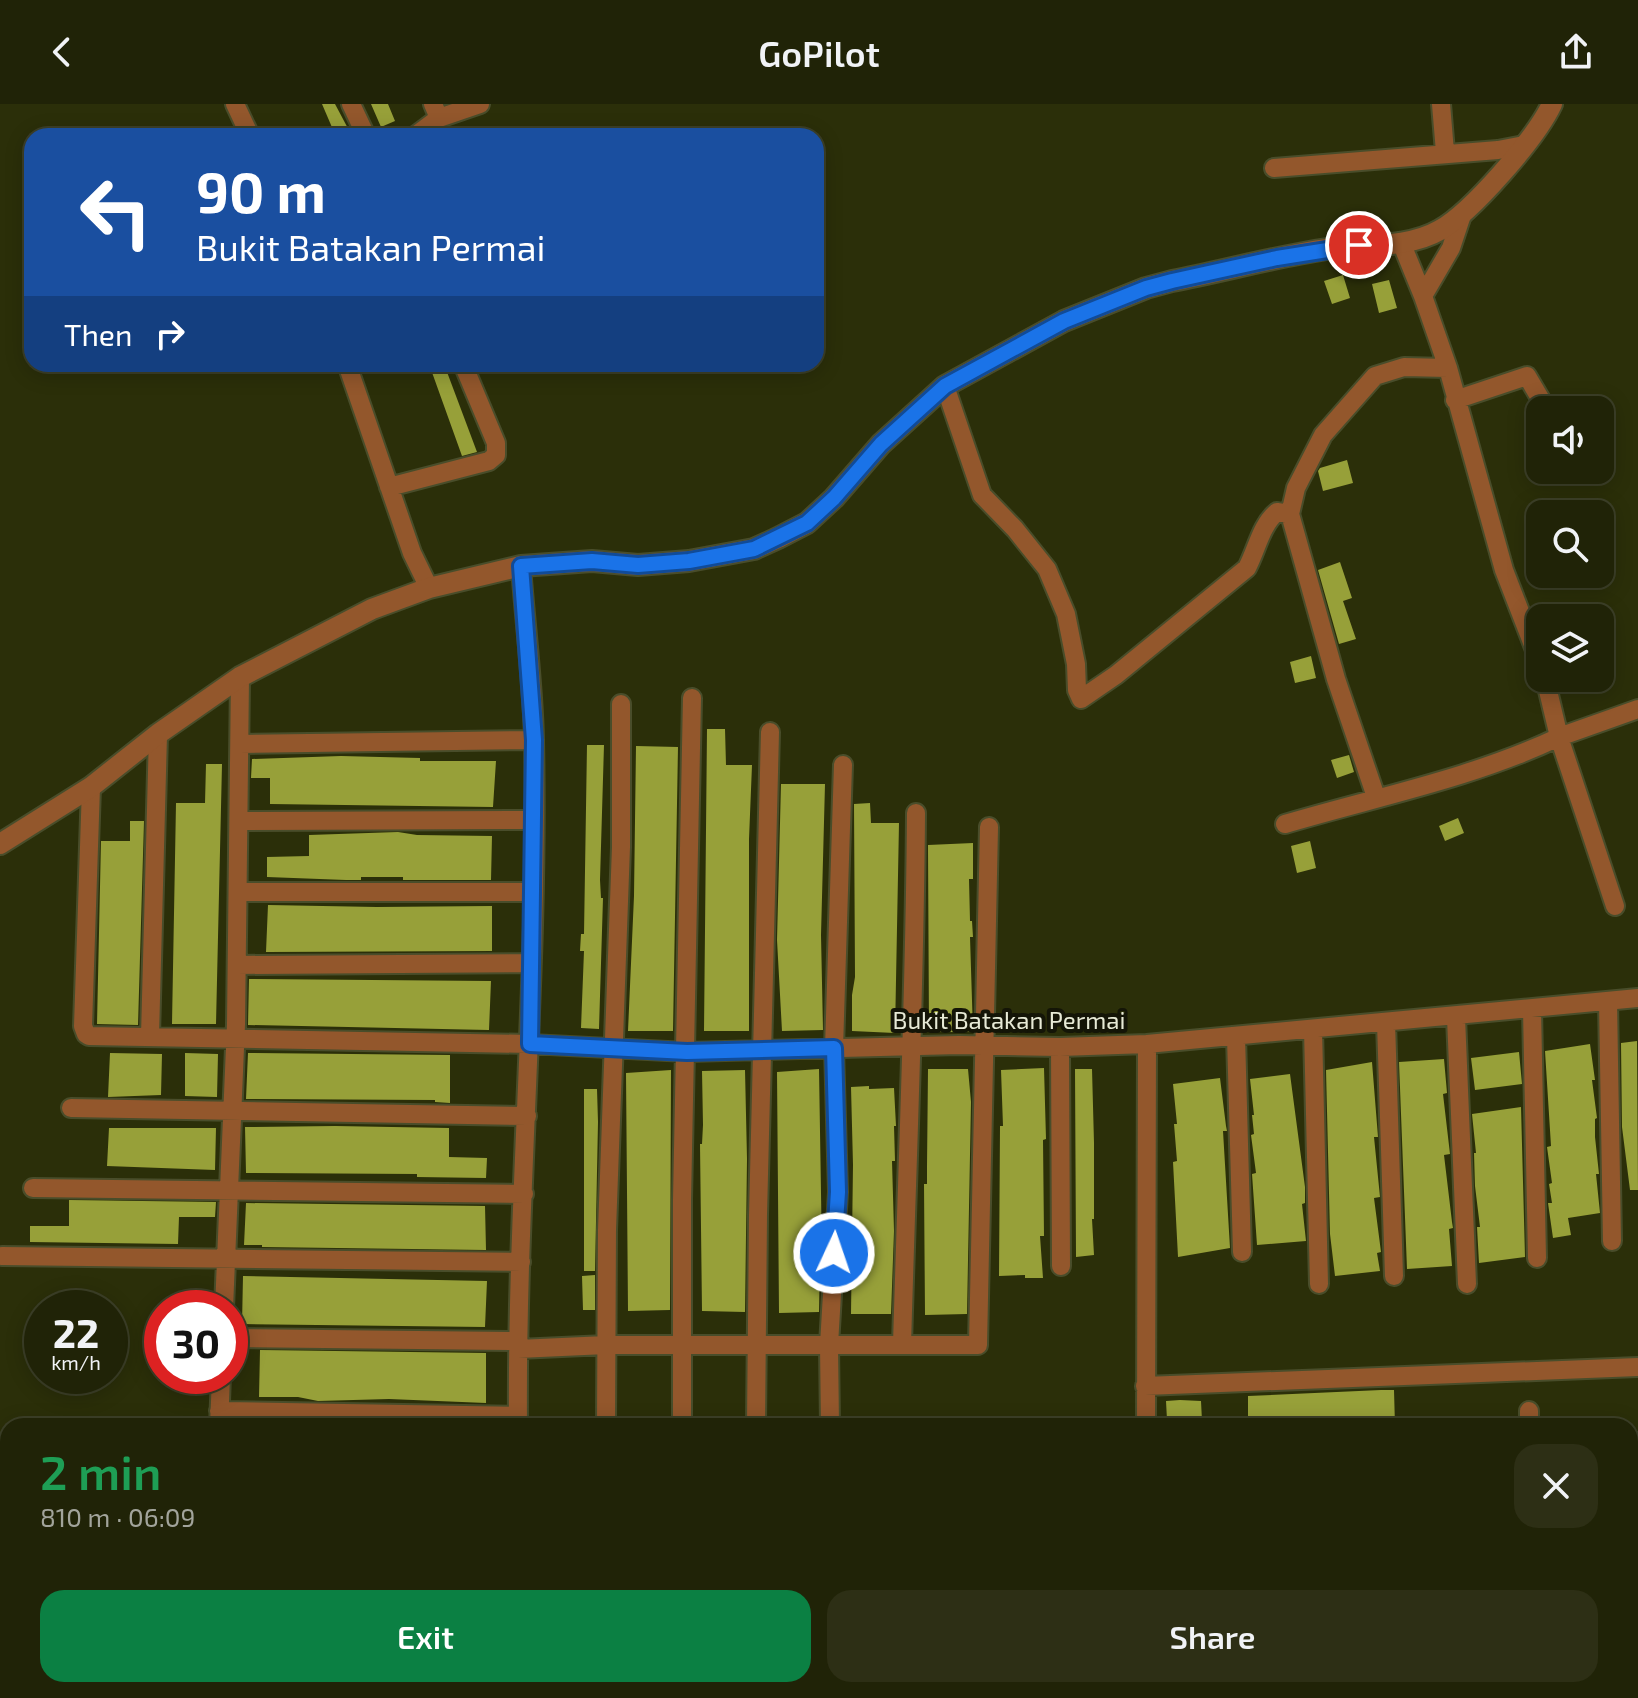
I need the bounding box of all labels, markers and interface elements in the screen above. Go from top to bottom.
icon: back [40,30,84,74]
icon: share [1554,30,1598,74]
text: GoPilot [758,31,880,74]
text: 90 m [196,157,326,224]
icon: left [64,160,168,264]
pin [1325,211,1393,279]
icon: arrive [1337,223,1381,267]
text: Bukit Batakan Permai [196,225,545,268]
icon: right [148,312,192,356]
text: Then [64,316,132,352]
map controls [1526,396,1614,692]
button: sound [1526,396,1614,484]
button: search [1526,500,1614,588]
button: layers [1526,604,1614,692]
street label: Bukit Batakan Permai [893,1005,1125,1034]
position arrow [792,1211,876,1295]
speed limit sign: 30 [144,1290,248,1394]
text: 22 [53,1308,99,1356]
text: km/h [51,1350,101,1374]
text: 2 min [40,1442,161,1500]
button: close [1514,1444,1598,1528]
text: 810 m · 06:09 [40,1501,195,1532]
button: Exit [40,1590,811,1682]
button: Share [827,1590,1598,1682]

